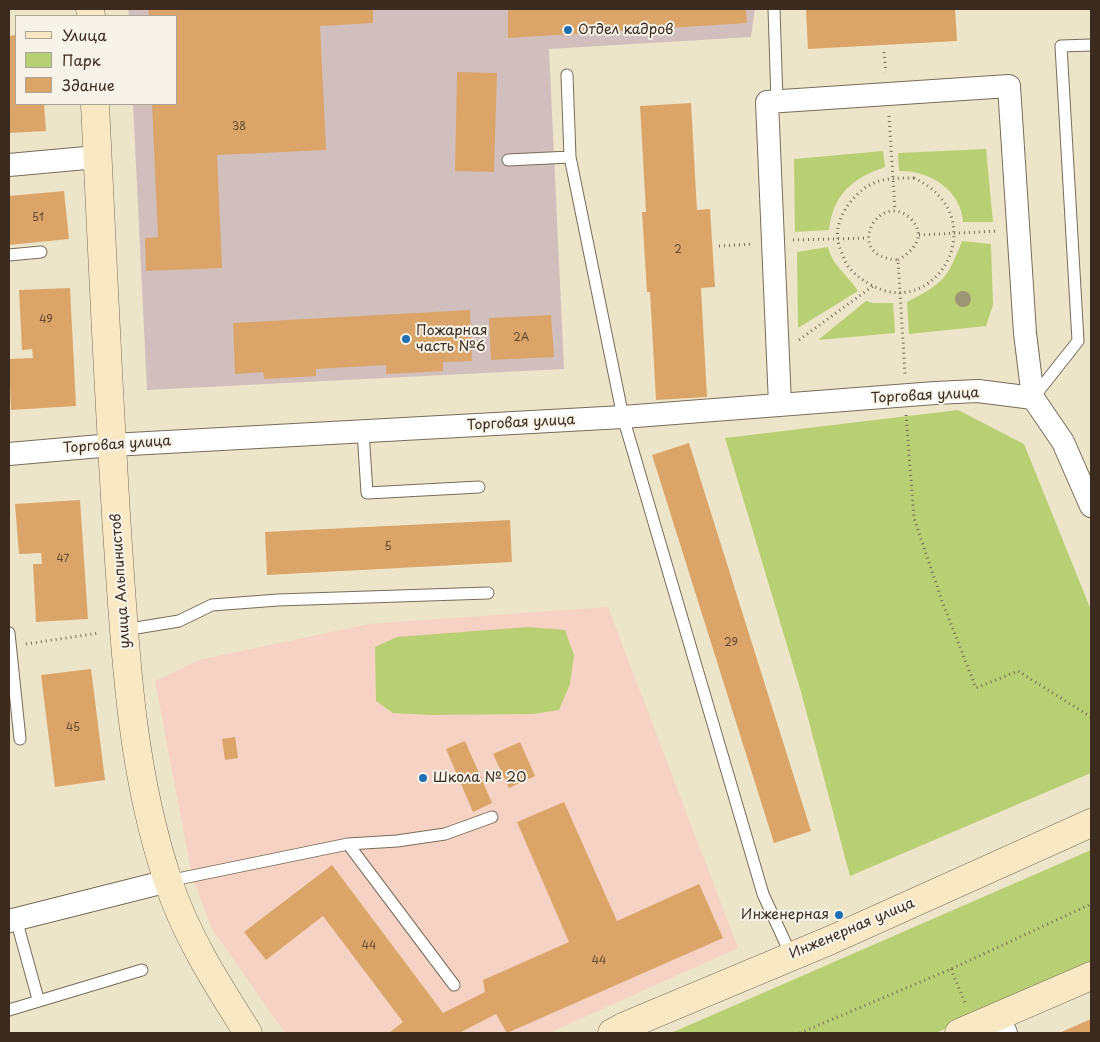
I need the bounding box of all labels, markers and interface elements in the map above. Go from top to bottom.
legend [15,15,178,105]
place label: Отдел кадров [578,22,673,38]
text: Улица [62,23,107,46]
marker: Отдел кадров [562,24,574,36]
text: Парк [62,48,101,71]
text: Здание [62,73,115,96]
house number: 38 [232,120,246,134]
house number: 51 [32,211,44,225]
house number: 2 [674,243,682,257]
house number: 49 [39,313,53,327]
place label: Пожарная часть №6 [416,323,487,356]
house number: 2А [513,331,529,345]
marker: Пожарная часть №6 [400,333,412,345]
street label: Торговая улица [870,385,980,407]
street label: Торговая улица [466,412,576,434]
street label: Торговая улица [62,433,172,457]
street label: улица Альпинистов [108,513,134,649]
house number: 5 [384,540,392,554]
house number: 47 [57,552,69,566]
house number: 29 [724,636,738,650]
house number: 45 [66,721,80,735]
place label: Школа № 20 [433,770,526,786]
marker: Школа № 20 [417,772,429,784]
street label: Инженерная улица [787,895,917,963]
place label: Инженерная [741,907,829,923]
marker: Инженерная [833,909,845,921]
house number: 44 [362,939,376,953]
house number: 44 [592,954,606,968]

